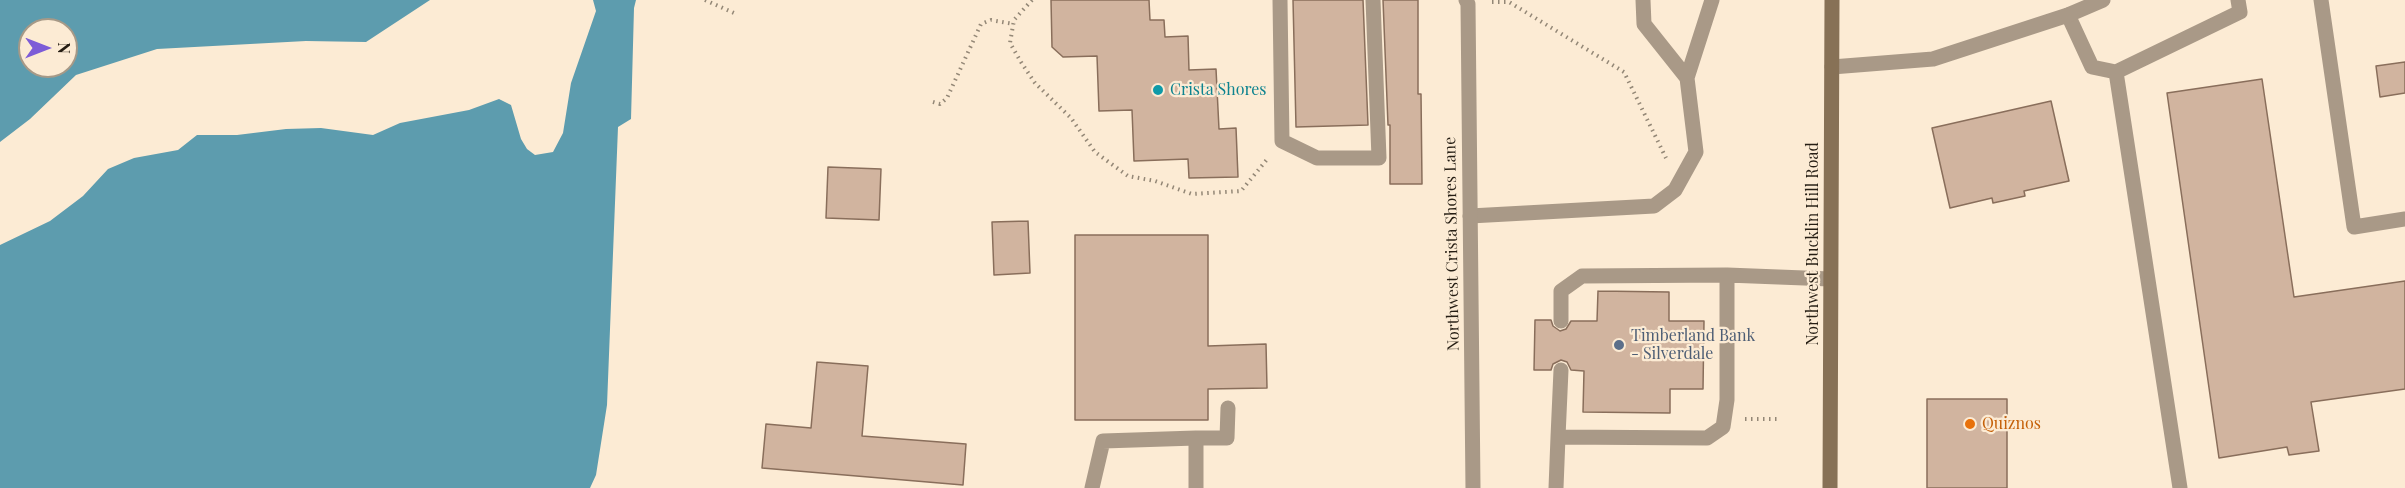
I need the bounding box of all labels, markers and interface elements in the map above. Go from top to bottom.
north arrow [18,18,78,78]
text: N [54,42,75,54]
place label: Crista Shores [1170,80,1266,100]
marker: Crista Shores [1151,83,1165,97]
street label: Northwest Crista Shores Lane [1441,137,1463,351]
street label: Northwest Bucklin Hill Road [1803,142,1823,346]
place label: Timberland Bank - Silverdale [1631,326,1755,364]
marker: Timberland Bank - Silverdale [1612,338,1626,352]
place label: Quiznos [1982,414,2041,434]
marker: Quiznos [1963,417,1977,431]

